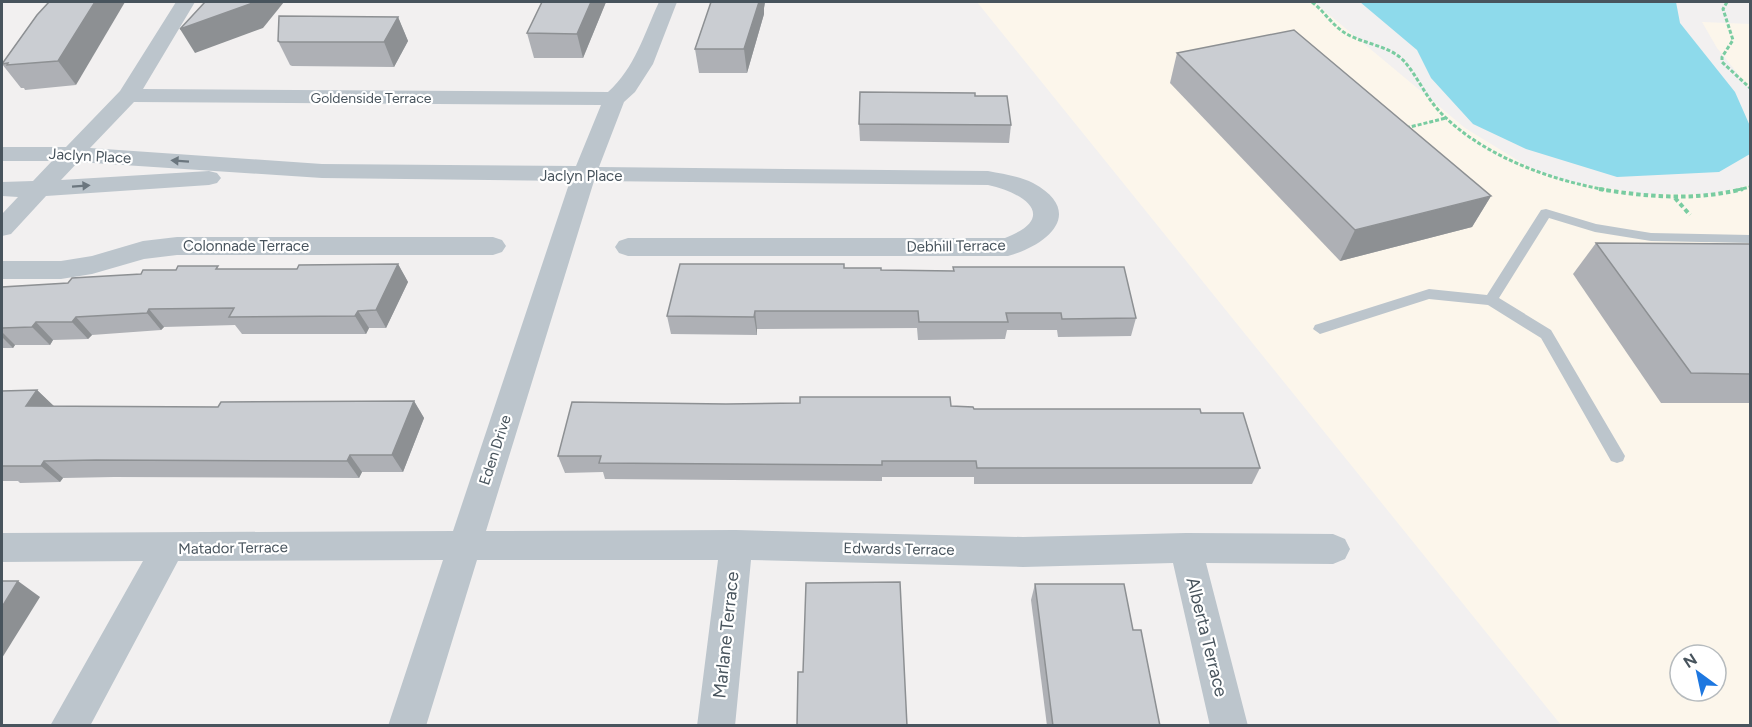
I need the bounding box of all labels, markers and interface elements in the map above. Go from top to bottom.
street label: Goldenside Terrace [311,90,432,107]
street label: Jaclyn Place [48,145,132,167]
one-way arrow [170,157,189,166]
street label: Jaclyn Place [540,167,622,185]
one-way arrow [71,182,90,191]
street label: Debhill Terrace [906,236,1006,256]
street label: Colonnade Terrace [183,237,309,255]
street label: Eden Drive [475,413,515,487]
street label: Matador Terrace [178,538,288,558]
street label: Edwards Terrace [843,539,955,559]
street label: Marlane Terrace [708,570,744,700]
street label: Alberta Terrace [1182,575,1233,699]
north arrow [1668,643,1728,703]
text: N [1680,650,1700,672]

